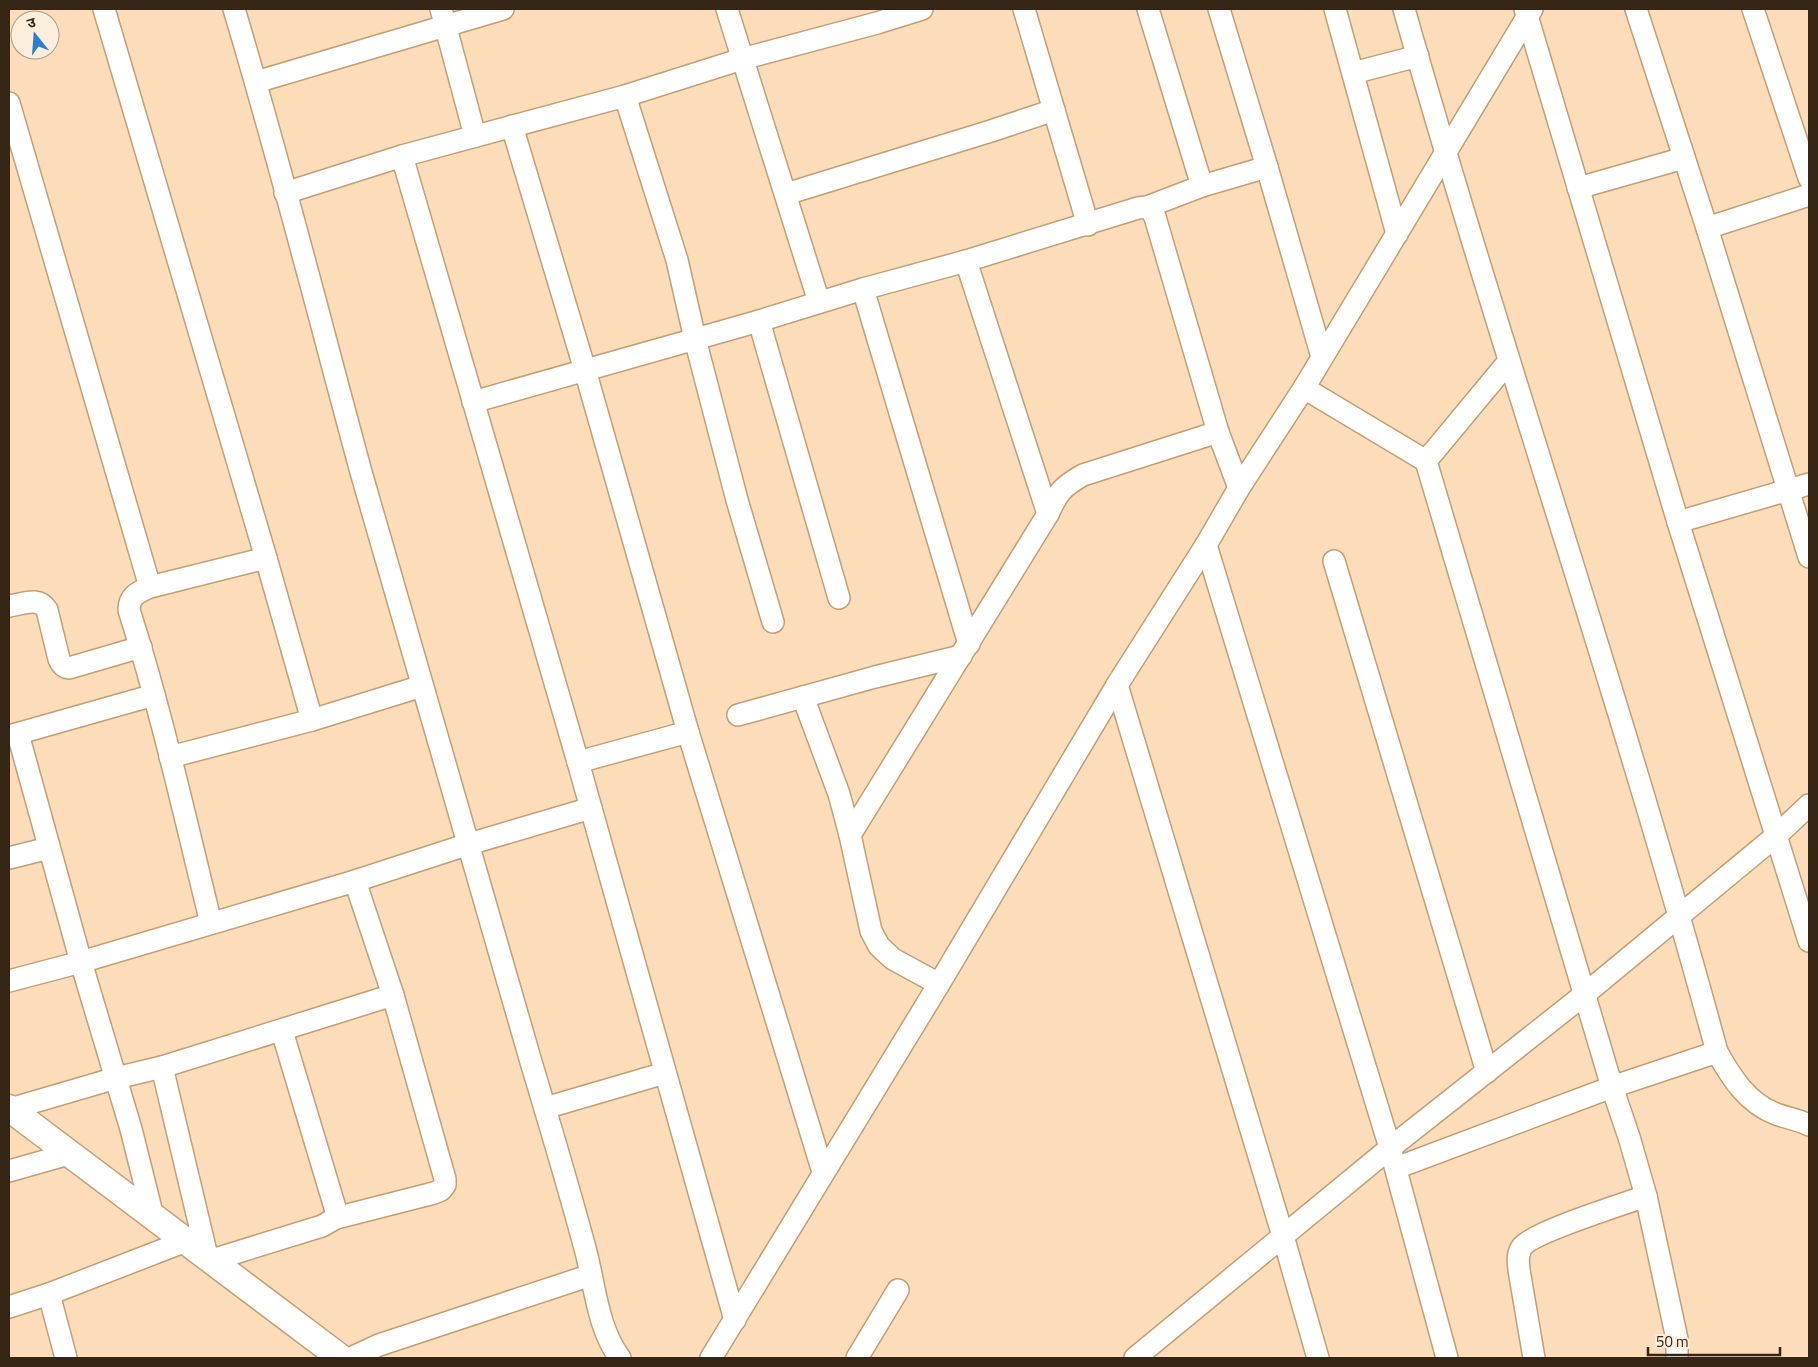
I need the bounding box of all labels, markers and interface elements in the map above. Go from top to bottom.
north arrow [10,10,60,60]
text: उ [24,11,39,33]
scale bar [1648,1324,1780,1356]
text: 50 m [1656,1330,1689,1353]

